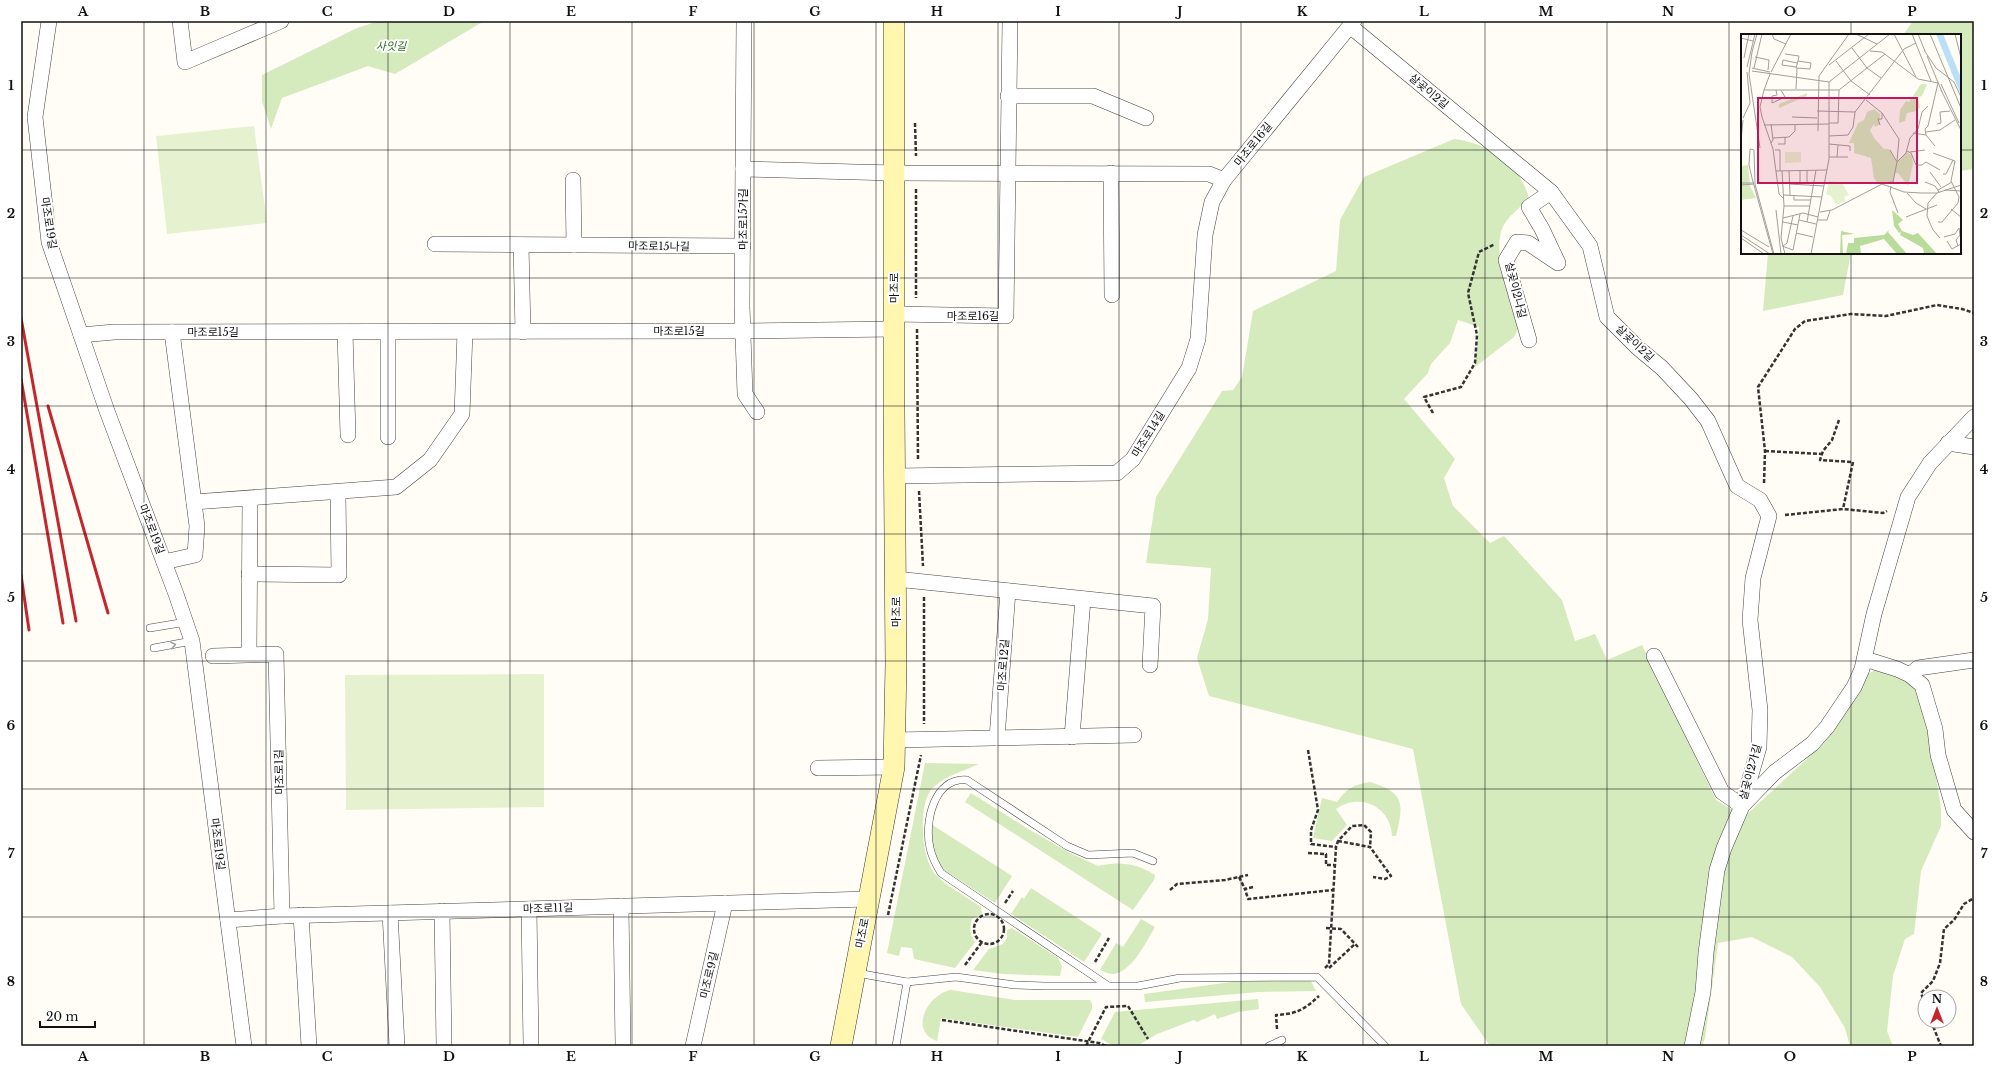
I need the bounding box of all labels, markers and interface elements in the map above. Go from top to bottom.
text: A [77,3,89,20]
text: B [200,3,210,20]
text: C [322,3,333,20]
text: D [443,3,455,20]
text: E [566,3,576,20]
text: F [689,3,698,20]
text: G [809,3,821,20]
text: H [931,3,943,20]
text: I [1055,3,1061,20]
text: J [1174,3,1183,20]
text: K [1297,3,1308,20]
text: L [1419,3,1429,20]
text: M [1539,3,1554,20]
text: N [1662,3,1674,20]
text: O [1784,3,1796,20]
text: P [1907,3,1917,20]
inset map [1741,34,1961,254]
park label: 사잇길 [376,39,407,53]
street label: 살곶이2길 [1406,70,1452,112]
text: 1 [8,77,14,94]
text: 1 [1981,77,1987,94]
street label: 마조로16길 [1231,119,1275,169]
street label: 마조로15가길 [736,188,750,250]
street label: 마조로19길 [38,196,60,250]
text: 2 [7,205,15,222]
text: 2 [1980,205,1988,222]
street label: 마조로15나길 [628,238,690,254]
street label: 살곶이2나길 [1502,260,1530,320]
street label: 마조로 [887,273,901,303]
street label: 마조로16길 [947,309,999,323]
street label: 살곶이2길 [1613,322,1657,364]
street label: 마조로15길 [653,324,705,338]
street label: 마조로15길 [187,325,239,339]
text: 3 [7,333,15,350]
text: 3 [1980,333,1988,350]
street label: 마조로14길 [1128,408,1168,460]
text: 4 [7,461,16,478]
text: 4 [1980,461,1989,478]
street label: 마조로19길 [136,502,168,556]
text: 5 [7,589,15,606]
text: 5 [1980,589,1988,606]
street label: 마조로 [889,597,903,627]
street label: 마조로12길 [994,638,1012,692]
one-way arrow [170,641,176,649]
text: 6 [7,717,16,734]
text: 6 [1980,717,1989,734]
street label: 살곶이2가길 [1736,742,1764,802]
street label: 마조로1길 [272,749,286,795]
street label: 마조로19길 [208,817,228,871]
text: 7 [8,845,15,862]
text: 7 [1981,845,1988,862]
street label: 마조로11길 [523,900,573,916]
street label: 마조로 [852,917,872,949]
street label: 마조로9길 [697,950,721,1000]
text: 8 [7,973,15,990]
text: 8 [1980,973,1988,990]
north arrow [1917,989,1957,1029]
text: N [1932,992,1943,1006]
scale bar [40,1003,95,1029]
text: 20 m [46,1009,78,1024]
text: A [77,1048,89,1065]
text: B [200,1048,210,1065]
text: C [322,1048,333,1065]
text: D [443,1048,455,1065]
text: E [566,1048,576,1065]
text: F [689,1048,698,1065]
text: G [809,1048,821,1065]
text: H [931,1048,943,1065]
text: I [1055,1048,1061,1065]
text: J [1174,1048,1183,1065]
text: K [1297,1048,1308,1065]
text: L [1419,1048,1429,1065]
text: M [1539,1048,1554,1065]
text: N [1662,1048,1674,1065]
text: O [1784,1048,1796,1065]
text: P [1907,1048,1917,1065]

